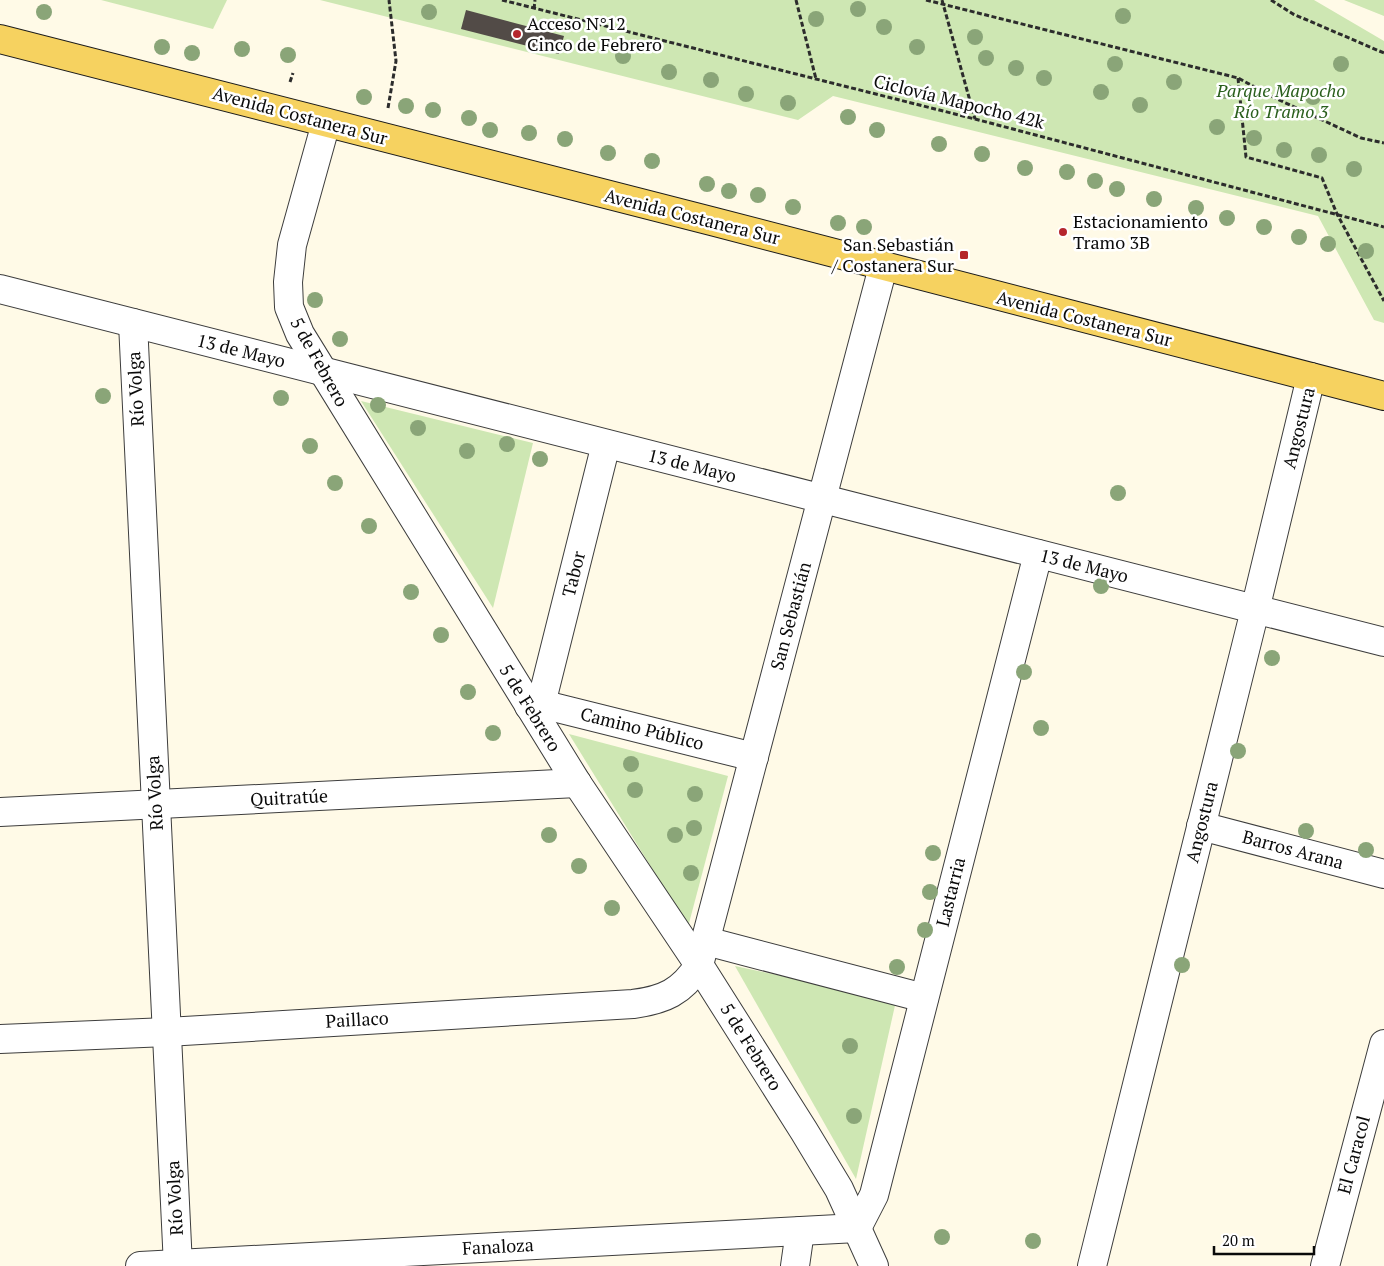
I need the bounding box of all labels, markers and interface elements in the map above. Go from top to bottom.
place label: Acceso N°12 Cinco de Febrero [527,11,662,56]
marker: Acceso N°12 Cinco de Febrero [511,28,523,40]
street label: Ciclovía Mapocho 42k [871,68,1048,134]
park label: Parque Mapocho Río Tramo 3 [1215,78,1346,123]
street label: Avenida Costanera Sur [210,80,390,150]
street label: Avenida Costanera Sur [602,183,783,249]
place label: Estacionamiento Tramo 3B [1073,209,1208,254]
marker: Estacionamiento Tramo 3B [1057,226,1069,238]
place label: San Sebastián / Costanera Sur [831,232,954,277]
marker: San Sebastián / Costanera Sur [958,249,970,261]
street label: Avenida Costanera Sur [994,285,1175,351]
street label: 5 de Febrero [285,312,354,411]
street label: 13 de Mayo [194,327,288,373]
street label: Río Volga [121,351,149,427]
street label: Angostura [1276,384,1320,471]
street label: 13 de Mayo [645,442,739,488]
street label: 13 de Mayo [1037,542,1131,588]
street label: Tabor [556,548,590,599]
street label: San Sebastián [764,559,816,672]
street label: 5 de Febrero [494,659,567,756]
street label: Camino Público [578,701,706,755]
street label: Río Volga [140,755,168,831]
street label: Angostura [1179,778,1223,865]
street label: Quitratúe [249,783,328,811]
street label: Barros Arana [1240,824,1347,874]
street label: Lastarria [930,854,970,929]
street label: 5 de Febrero [715,998,788,1095]
street label: Paillaco [325,1005,389,1033]
street label: El Caracol [1331,1113,1375,1197]
street label: Río Volga [160,1160,188,1236]
scale bar [1214,1224,1314,1256]
text: 20 m [1222,1230,1255,1250]
street label: Fanaloza [462,1232,534,1260]

